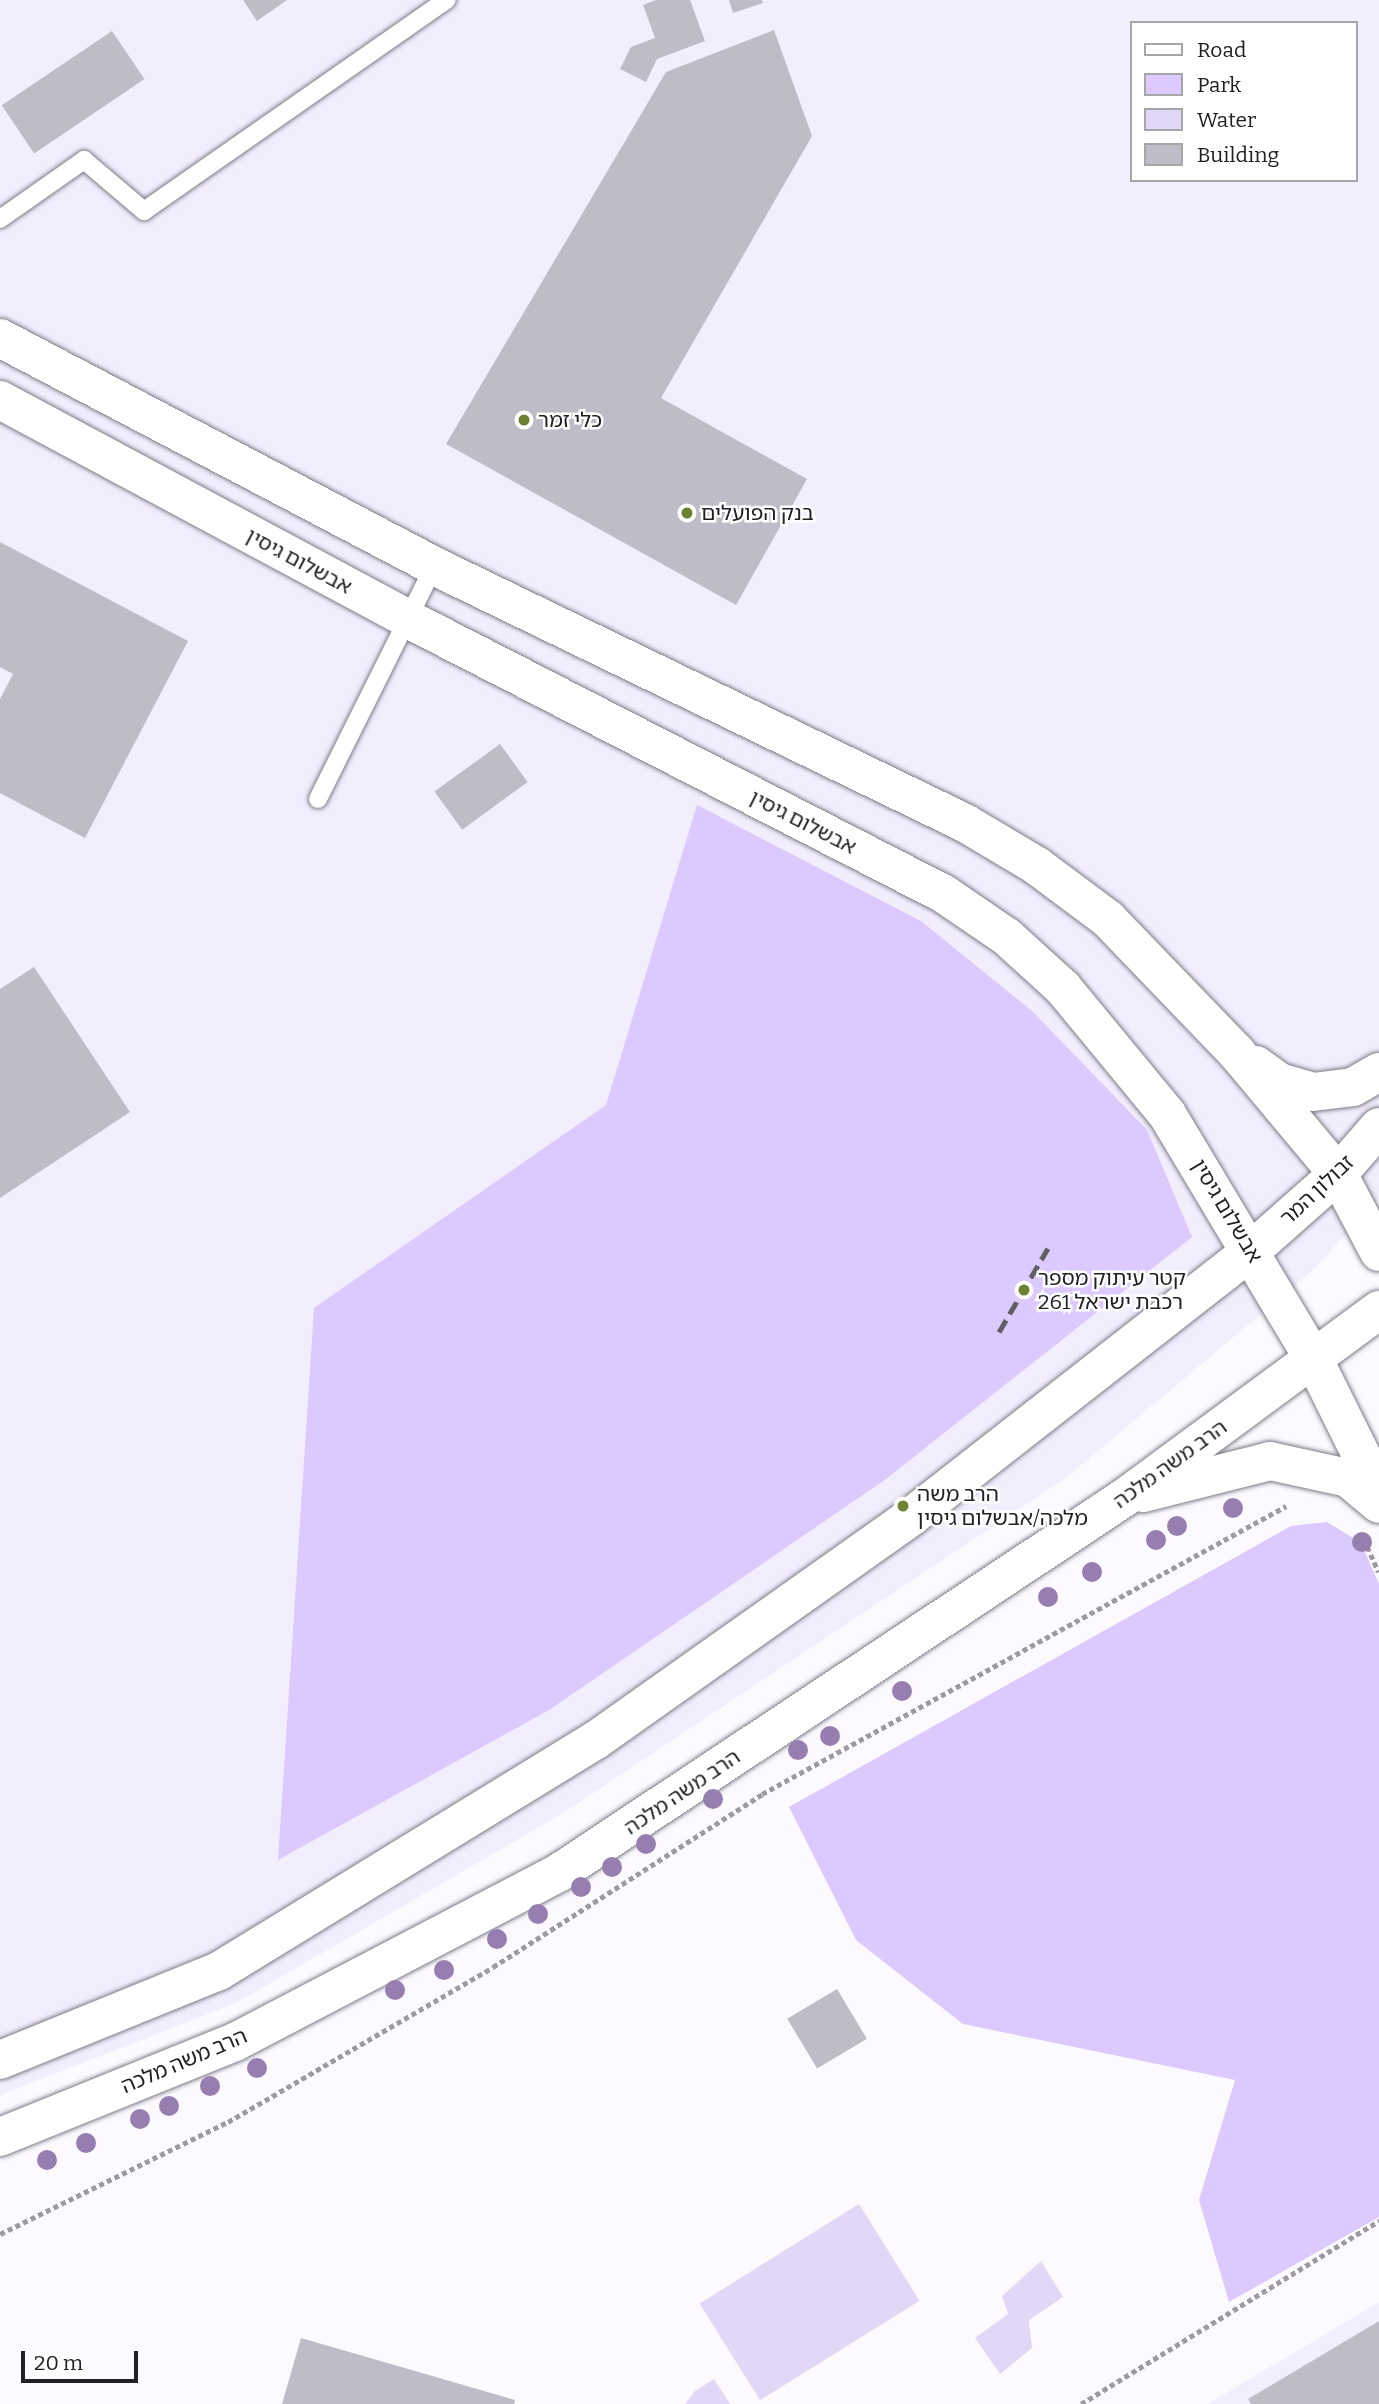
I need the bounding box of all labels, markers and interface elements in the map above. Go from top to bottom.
legend [1130,21,1358,182]
text: Road [1197,37,1246,63]
text: Park [1197,72,1241,98]
text: Water [1197,107,1256,133]
text: Building [1197,142,1279,168]
place label: כלי זמר [538,407,602,433]
marker: כלי זמר [516,412,532,428]
place label: בנק הפועלים [701,500,814,526]
marker: בנק הפועלים [679,505,695,521]
street label: אבשלום גיסין [242,523,356,599]
street label: אבשלום גיסין [746,784,860,860]
street label: זבולון המר [1275,1150,1359,1230]
street label: אבשלום גיסין [1186,1155,1268,1267]
place label: קטר עיתוק מספר 261 רכבת ישראל [1038,1265,1186,1315]
marker: קטר עיתוק מספר 261 רכבת ישראל [1016,1282,1032,1298]
street label: הרב משה מלכה [1108,1414,1232,1514]
place label: הרב משה מלכה/אבשלום גיסין [917,1481,1088,1531]
marker: הרב משה מלכה/אבשלום גיסין [895,1498,911,1514]
street label: הרב משה מלכה [619,1744,745,1840]
street label: הרב משה מלכה [117,2023,251,2099]
scale bar [24,2338,142,2382]
text: 20 m [34,2350,83,2376]

